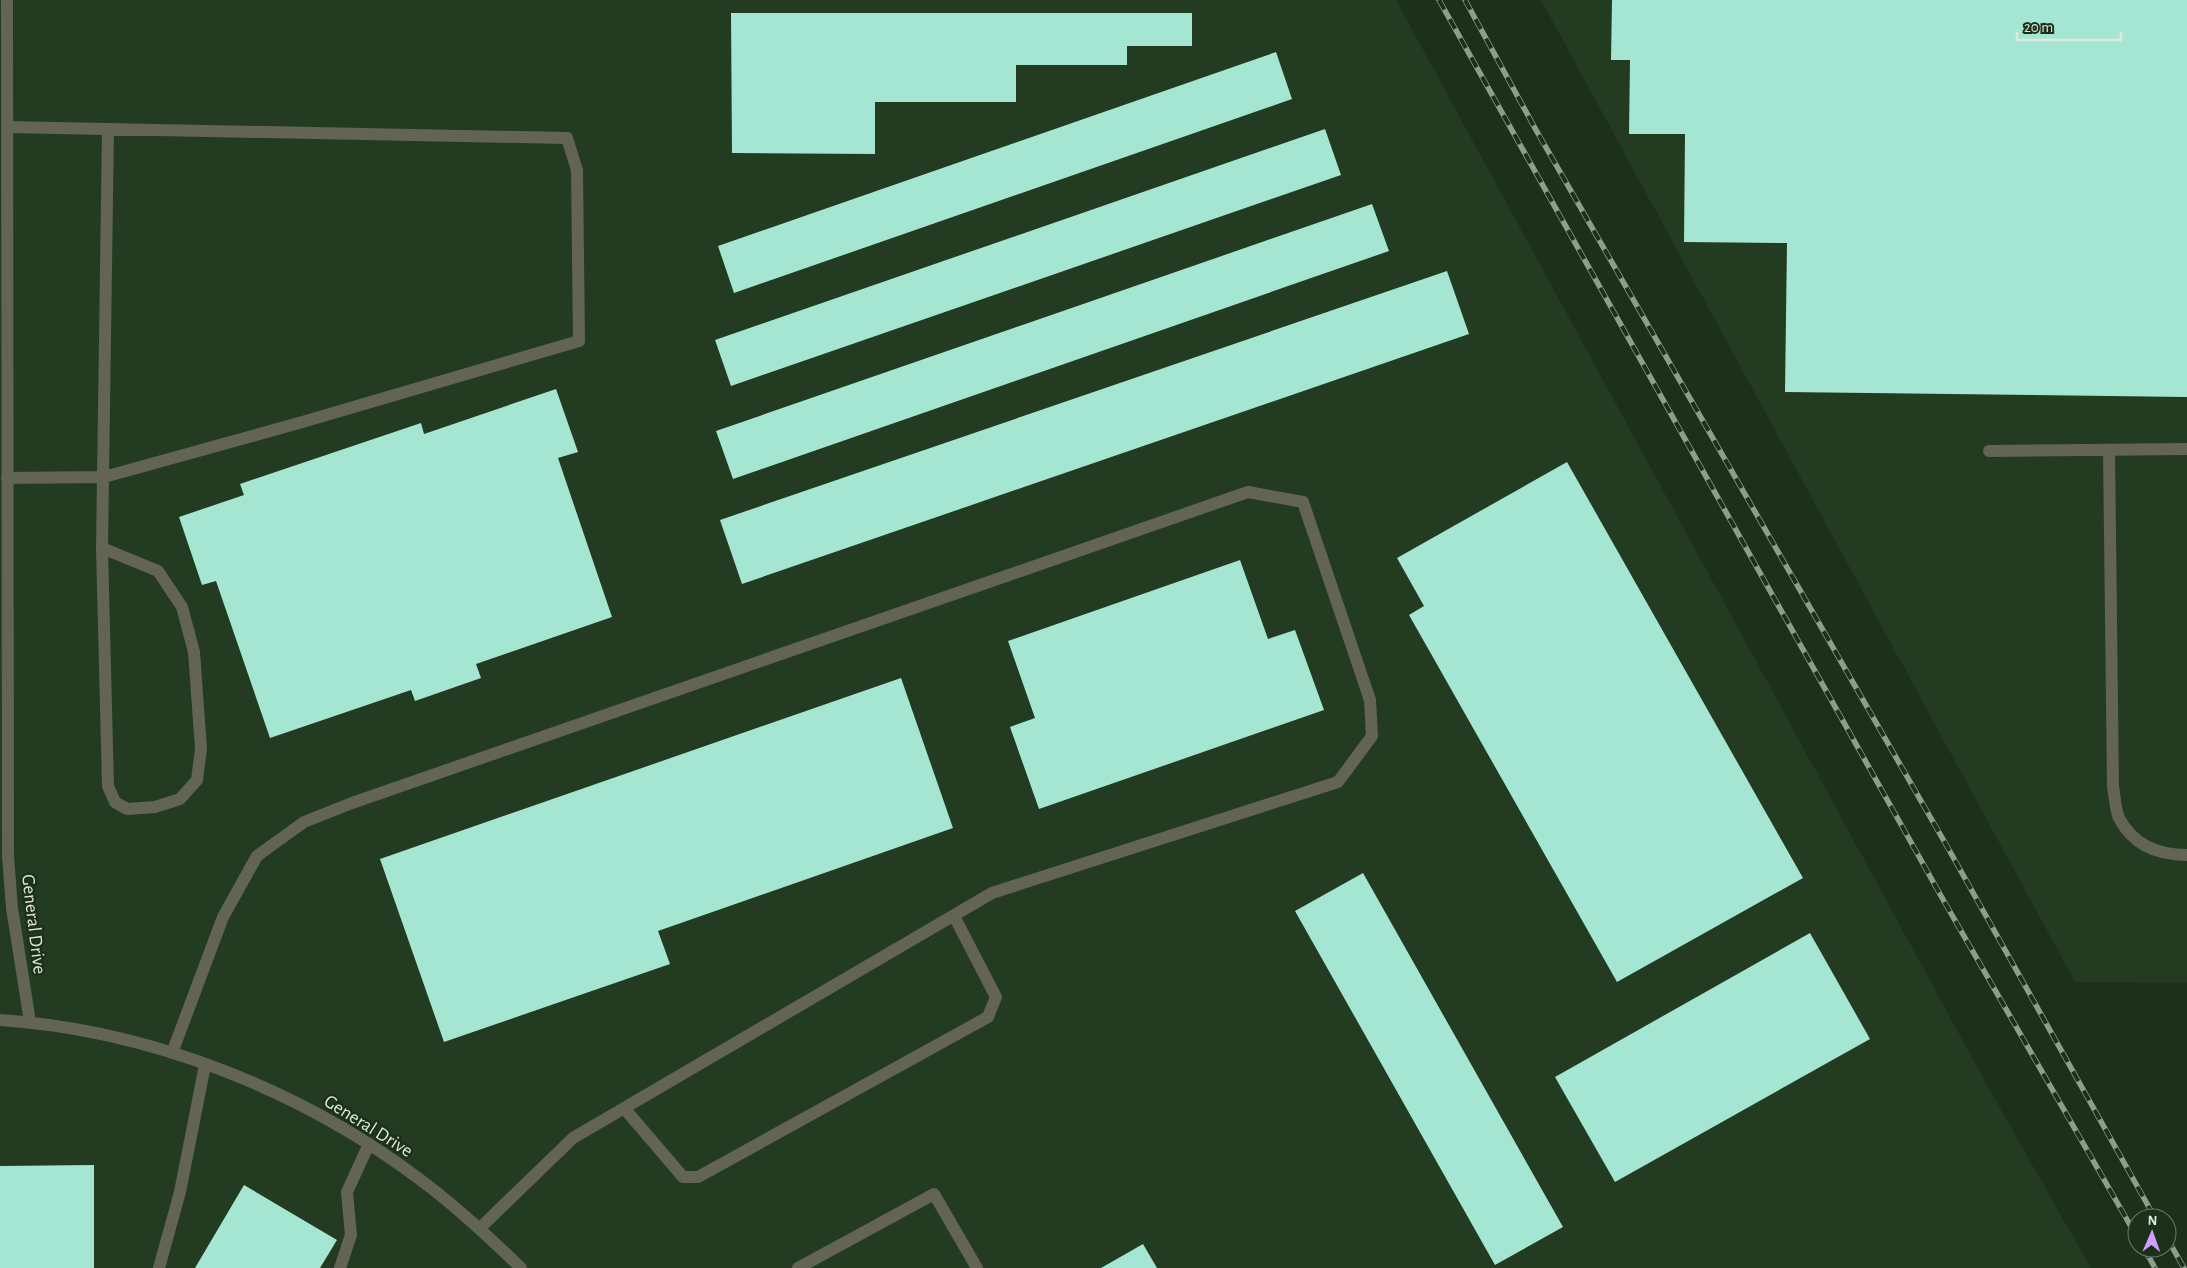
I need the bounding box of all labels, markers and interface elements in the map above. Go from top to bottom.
scale bar [2017,10,2121,42]
text: 20 m [2024,20,2053,35]
street label: General Drive [18,873,49,975]
street label: General Drive [321,1092,416,1161]
north arrow [2127,1208,2177,1258]
text: N [2147,1214,2158,1228]

